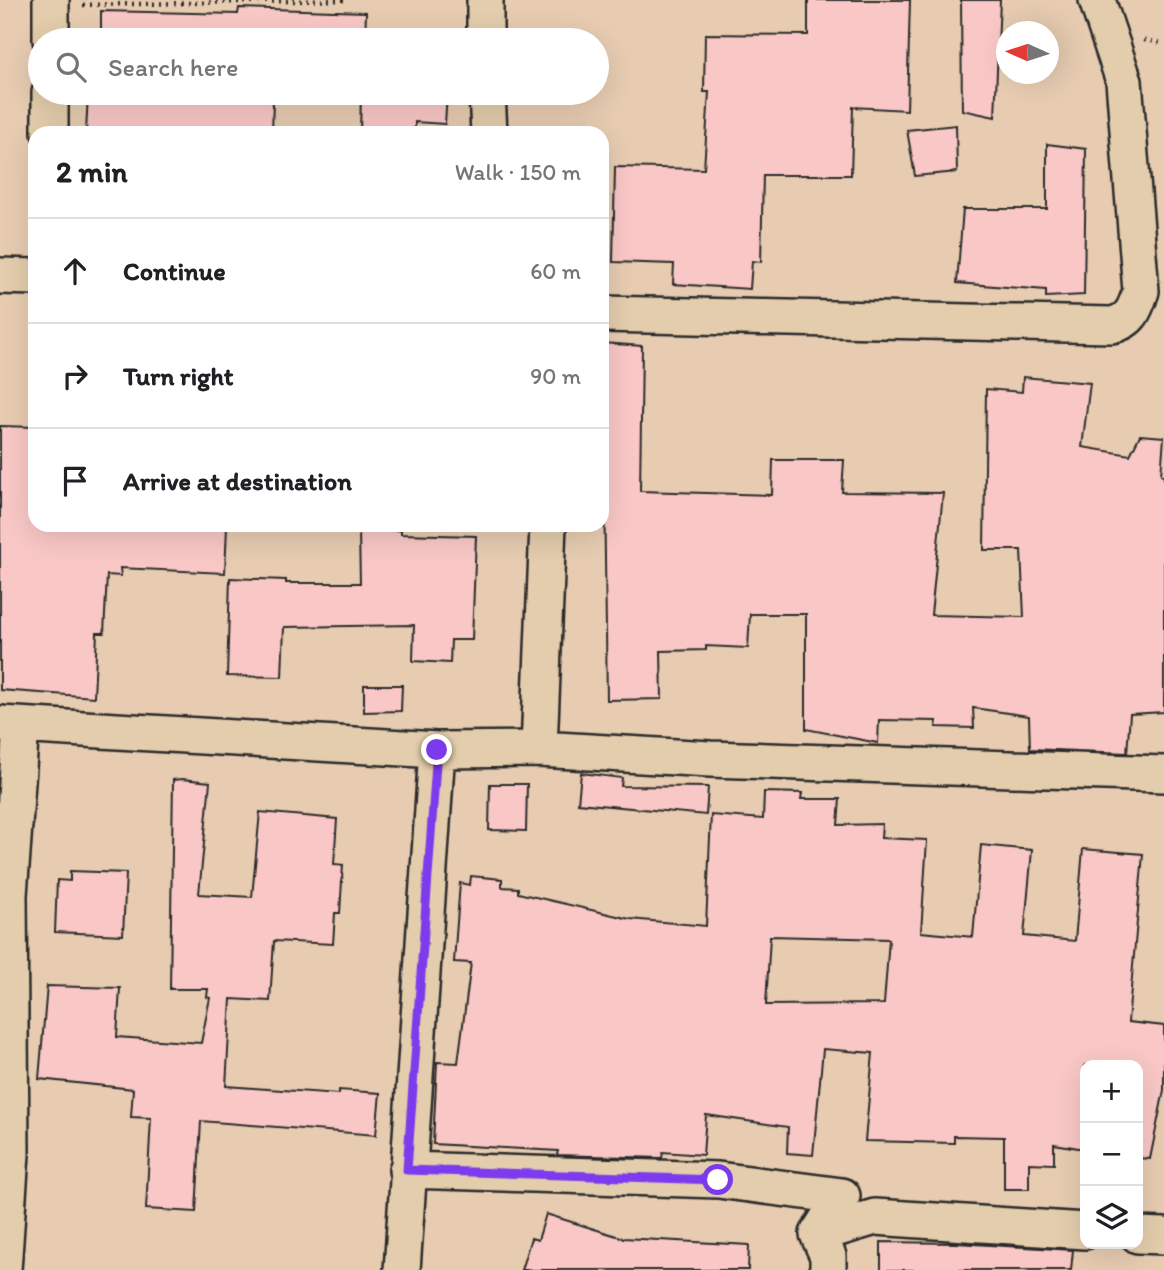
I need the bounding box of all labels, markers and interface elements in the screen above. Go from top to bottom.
north arrow [996,21,1059,84]
search box [28,28,609,105]
icon: search [52,48,90,86]
text: Search here [108,51,238,83]
text: 2 min [56,153,127,190]
text: Walk · 150 m [455,158,581,186]
icon: ahead [56,252,94,290]
text: Continue [123,255,226,287]
text: 60 m [530,257,581,285]
icon: right [56,357,94,395]
text: Turn right [123,360,234,392]
text: 90 m [530,362,581,390]
icon: arrive [56,462,94,500]
text: Arrive at destination [123,465,352,497]
route end [421,734,452,765]
map controls [1080,1060,1143,1249]
button: + [1080,1060,1143,1123]
button: − [1080,1123,1143,1186]
route start [702,1164,733,1195]
button: layers [1080,1186,1143,1249]

